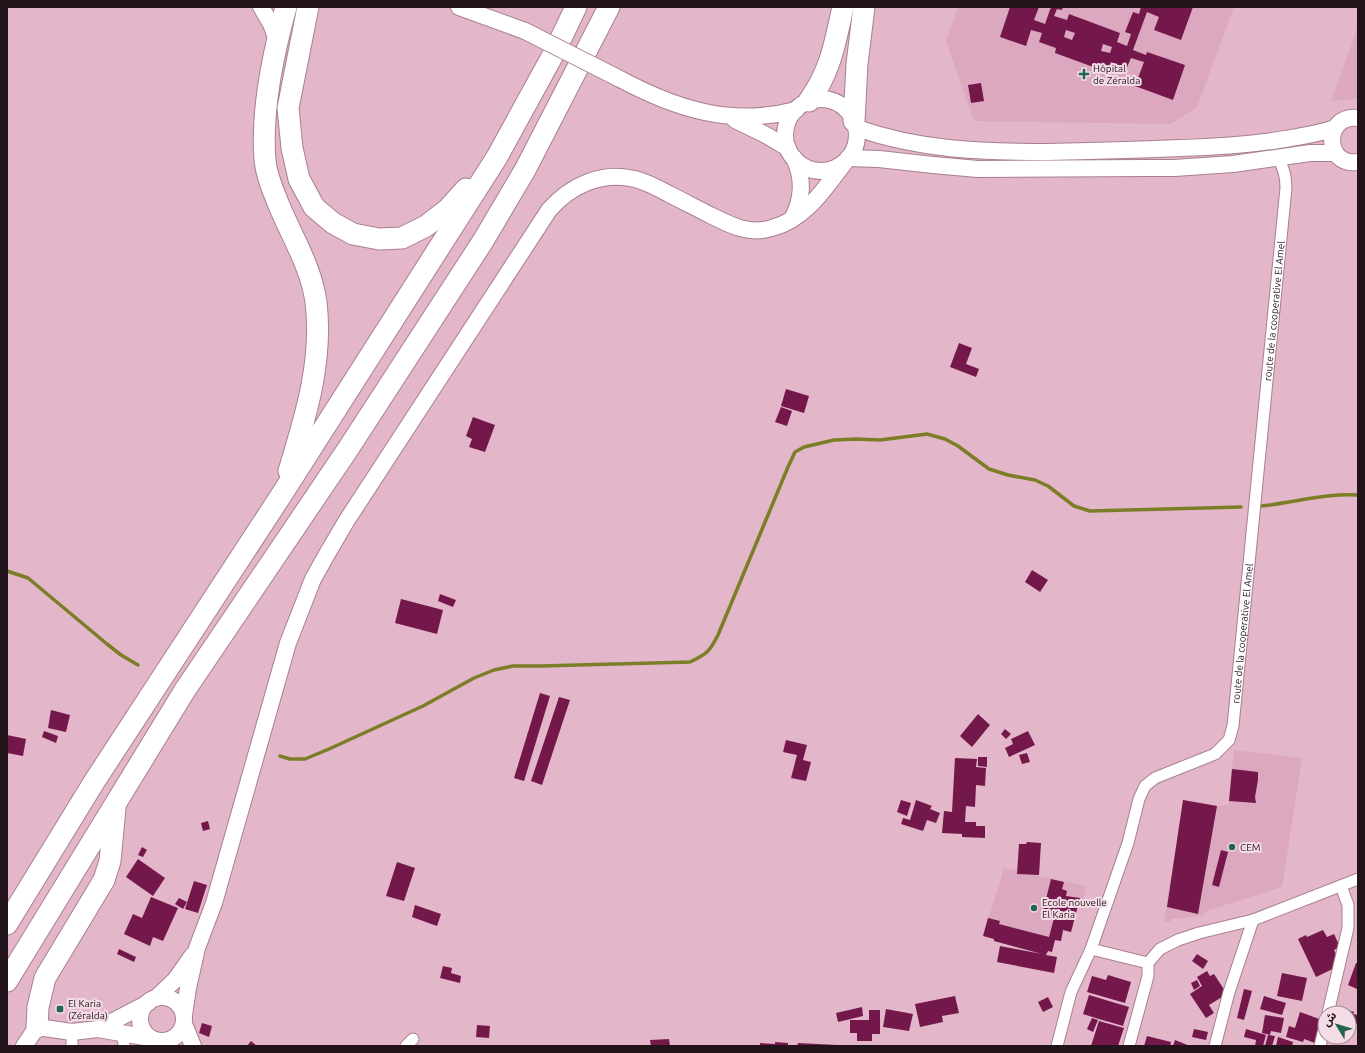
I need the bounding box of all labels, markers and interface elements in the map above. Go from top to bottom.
place label: Hôpital de Zéralda [1093,63,1140,86]
marker: Hôpital de Zéralda [1078,68,1090,80]
street label: route de la cooperative El Amel [1262,240,1286,381]
street label: route de la cooperative El Amel [1230,563,1255,704]
marker: CEM [1227,842,1237,852]
place label: CEM [1240,842,1260,853]
place label: Ecole nouvelle El Karia [1042,897,1107,920]
marker: Ecole nouvelle El Karia [1029,903,1039,913]
place label: El Karia (Zéralda) [68,998,108,1021]
marker: El Karia (Zéralda) [55,1004,65,1014]
north arrow [1317,1005,1357,1045]
text: ش [1320,1009,1339,1029]

